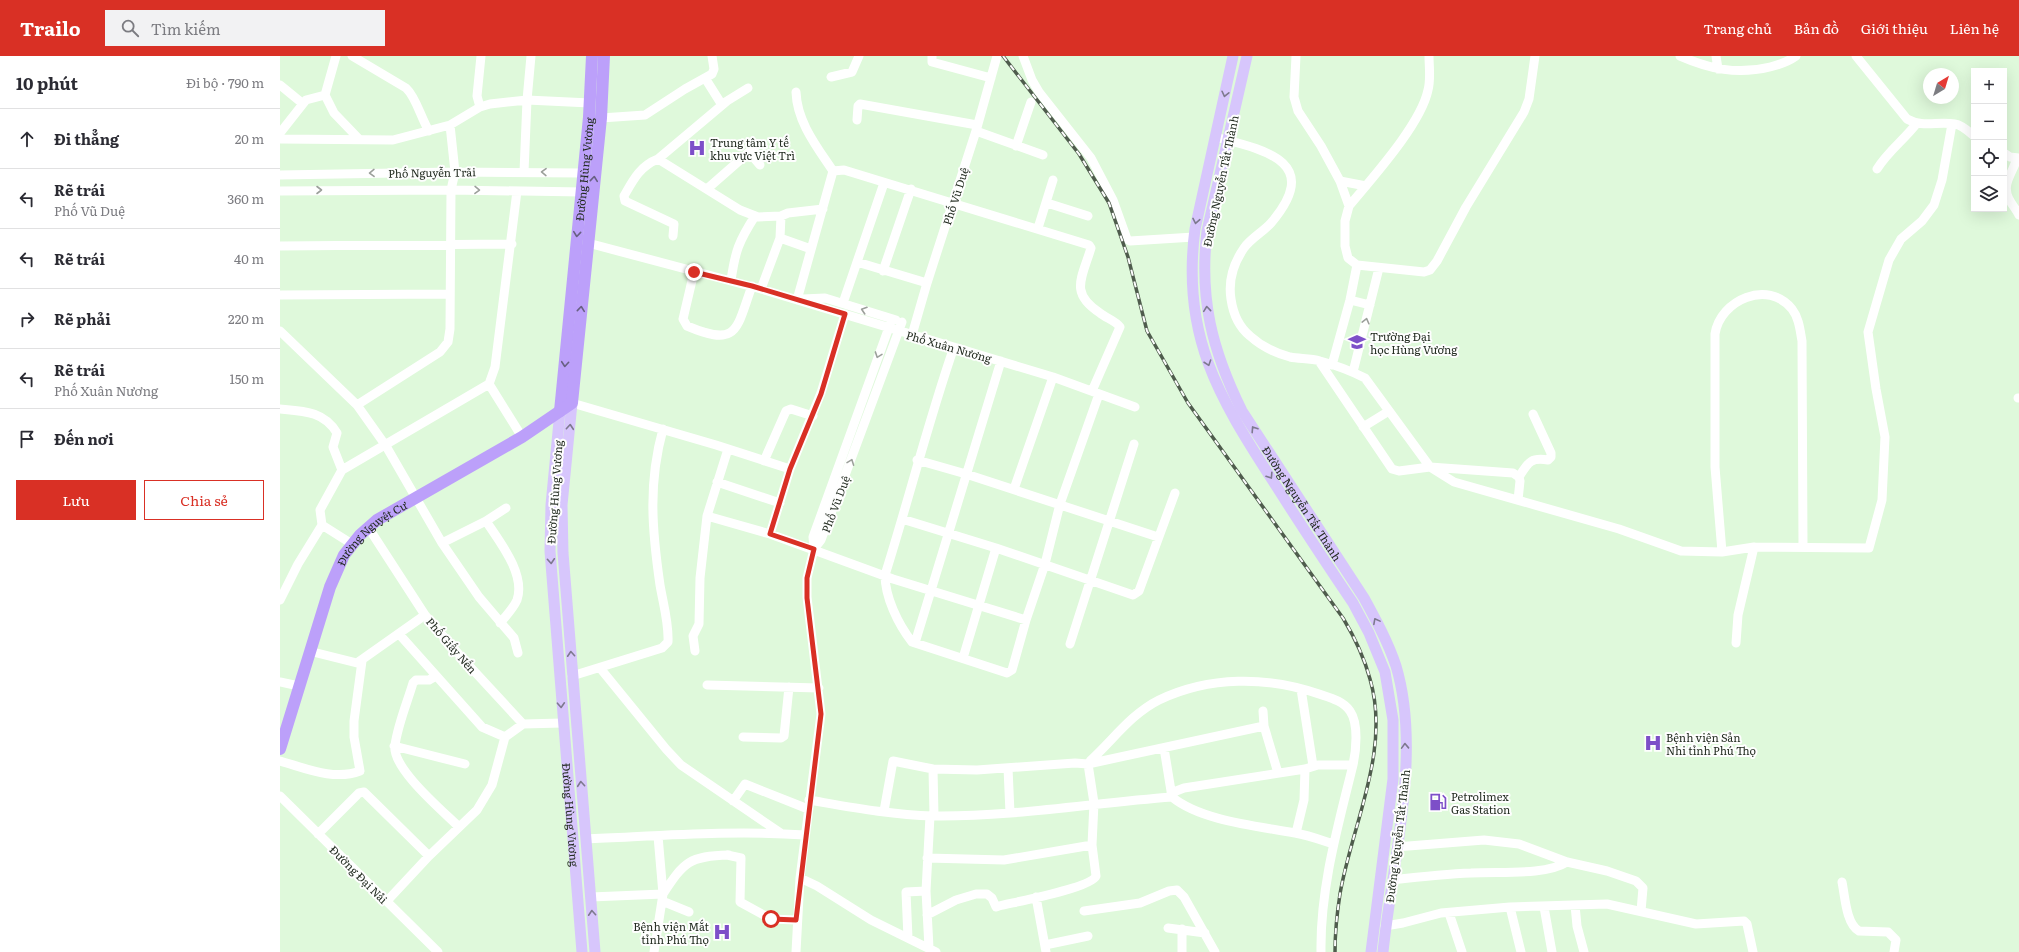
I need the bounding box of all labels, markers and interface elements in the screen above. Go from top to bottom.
search box [105,10,385,46]
text: Trailo [20,14,81,42]
icon: search [119,17,141,39]
text: Tìm kiếm [151,17,221,40]
text: Trang chủ [1703,18,1772,38]
text: Bản đồ [1794,18,1839,38]
text: Giới thiệu [1861,18,1928,38]
text: Liên hệ [1950,18,1999,38]
north arrow [1923,68,1959,104]
map controls [1971,68,2007,212]
button: + [1971,68,2007,104]
text: 10 phút [16,70,78,95]
text: Đi bộ · 790 m [186,73,264,92]
one-way arrow [1221,91,1229,97]
button: − [1971,104,2007,140]
street label: Đường Nguyễn Tất Thành [1198,114,1242,248]
street label: Đường Hùng Vương [571,116,597,222]
text: Đi thẳng [54,127,119,150]
icon: ahead [16,128,38,150]
text: 20 m [235,129,264,148]
place label: Trung tâm Y tế khu vực Việt Trì [710,134,795,163]
hospital icon: Trung tâm Y tế khu vực Việt Trì [687,138,707,158]
button: locate [1971,140,2007,176]
street label: Phố Nguyễn Trãi [388,163,476,181]
street label: Phố Vũ Duệ [938,165,972,227]
one-way arrow [541,168,547,176]
one-way arrow [369,169,375,177]
one-way arrow [589,176,598,182]
button: layers [1971,176,2007,212]
text: Rẽ trái [54,178,105,201]
one-way arrow [316,186,322,194]
one-way arrow [474,186,480,194]
icon: left [16,188,38,210]
text: 360 m [227,189,264,208]
text: Phố Vũ Duệ [54,201,125,220]
one-way arrow [1192,218,1201,224]
one-way arrow [573,231,582,237]
text: Rẽ trái [54,247,105,270]
icon: left [16,248,38,270]
text: 40 m [234,249,264,268]
route end [685,263,703,281]
one-way arrow [577,306,586,312]
one-way arrow [861,306,868,315]
one-way arrow [1202,306,1211,312]
text: Rẽ phải [54,307,111,330]
icon: right [16,308,38,330]
text: 220 m [228,309,264,328]
one-way arrow [1361,317,1370,324]
street label: Phố Xuân Nương [904,326,994,366]
place label: Trường Đại học Hùng Vương [1370,328,1458,357]
school or university icon: Trường Đại học Hùng Vương [1347,332,1367,352]
one-way arrow [875,352,883,359]
text: Rẽ trái [54,358,105,381]
one-way arrow [1203,359,1211,366]
one-way arrow [560,361,569,367]
icon: left [16,368,38,390]
text: 150 m [229,369,264,388]
text: Phố Xuân Nương [54,381,158,400]
one-way arrow [565,424,574,430]
one-way arrow [1251,426,1258,433]
text: Đến nơi [54,427,114,450]
icon: arrive [16,428,38,450]
street label: Đường Hùng Vương [542,439,566,544]
street label: Đường Nguyễn Tất Thành [1259,443,1346,564]
one-way arrow [846,458,854,465]
one-way arrow [1265,472,1273,479]
street label: Phố Vũ Duệ [817,473,853,535]
button: Lưu [16,480,136,520]
button: Chia sẻ [144,480,264,520]
street label: Đường Nguyệt Cư [332,496,411,568]
one-way arrow [546,558,555,564]
street label: Phố Giấy Nến [423,613,481,677]
one-way arrow [1374,618,1381,625]
one-way arrow [566,651,575,657]
one-way arrow [557,702,566,708]
place label: Bệnh viện Sản Nhi tỉnh Phú Thọ [1666,729,1756,758]
hospital icon: Bệnh viện Sản Nhi tỉnh Phú Thọ [1643,733,1663,753]
one-way arrow [1401,743,1410,749]
street label: Đường Hùng Vương [559,762,583,868]
street label: Đường Nguyễn Tất Thành [1381,768,1413,904]
one-way arrow [577,781,586,787]
place label: Petrolimex Gas Station [1451,788,1510,817]
fuel station icon: Petrolimex Gas Station [1428,792,1448,812]
street label: Đường Đại Nải [326,841,392,907]
one-way arrow [588,910,597,916]
route start [762,910,780,928]
place label: Bệnh viện Mắt tỉnh Phú Thọ [633,918,710,947]
hospital icon: Bệnh viện Mắt tỉnh Phú Thọ [712,922,732,942]

